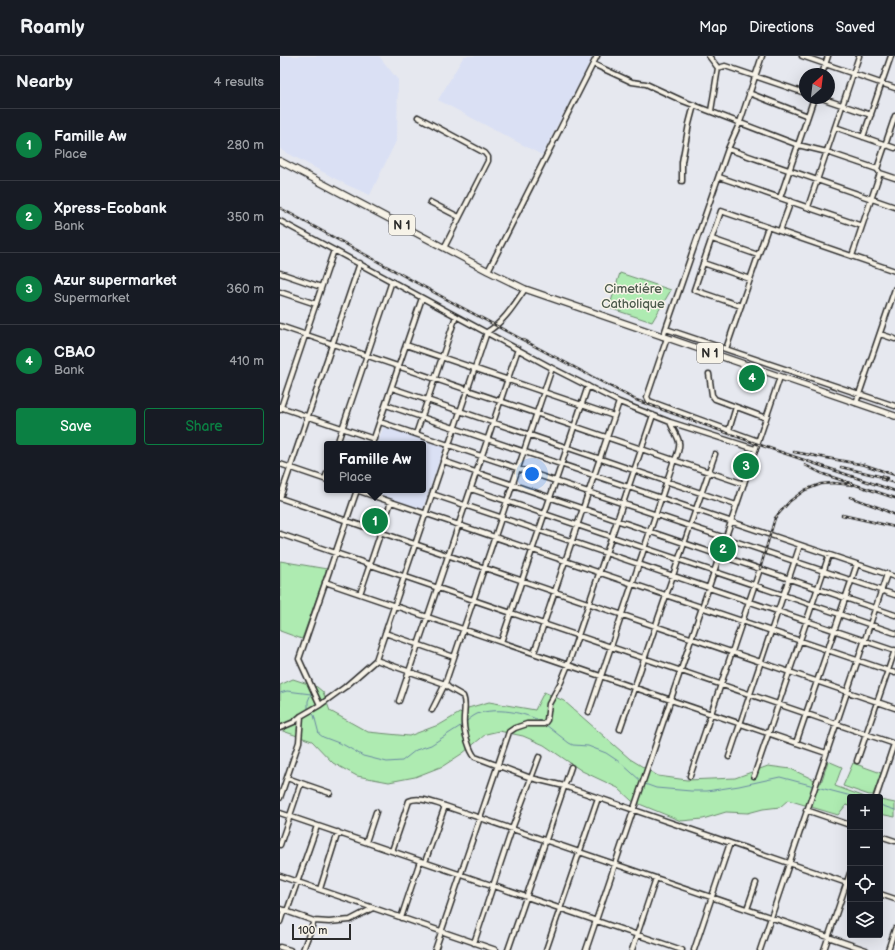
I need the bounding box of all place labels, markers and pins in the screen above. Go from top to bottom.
pin: 4 [739,363,765,393]
pin: 3 [733,451,759,481]
pin: 1 [362,506,388,536]
pin: 2 [710,534,736,564]

